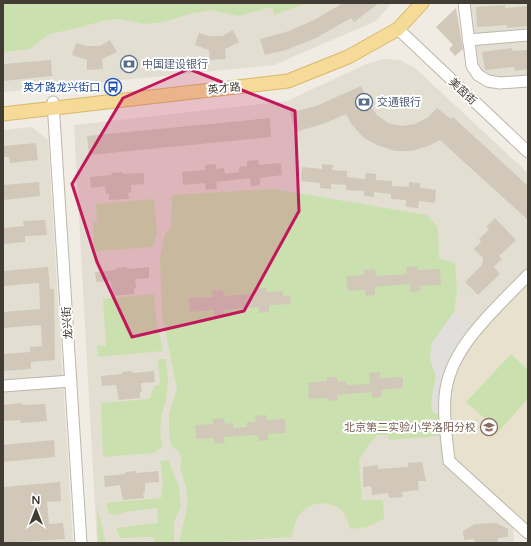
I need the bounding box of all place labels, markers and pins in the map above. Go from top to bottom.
bank icon: 中国建设银行 [119,54,139,74]
place label: 中国建设银行 [142,58,208,71]
bus stop icon: 英才路龙兴街口 [103,77,123,97]
place label: 英才路龙兴街口 [23,81,100,94]
bank icon: 交通银行 [354,92,374,112]
place label: 交通银行 [377,96,421,109]
school or university icon: 北京第二实验小学洛阳分校 [479,417,499,437]
place label: 北京第二实验小学洛阳分校 [344,421,476,434]

